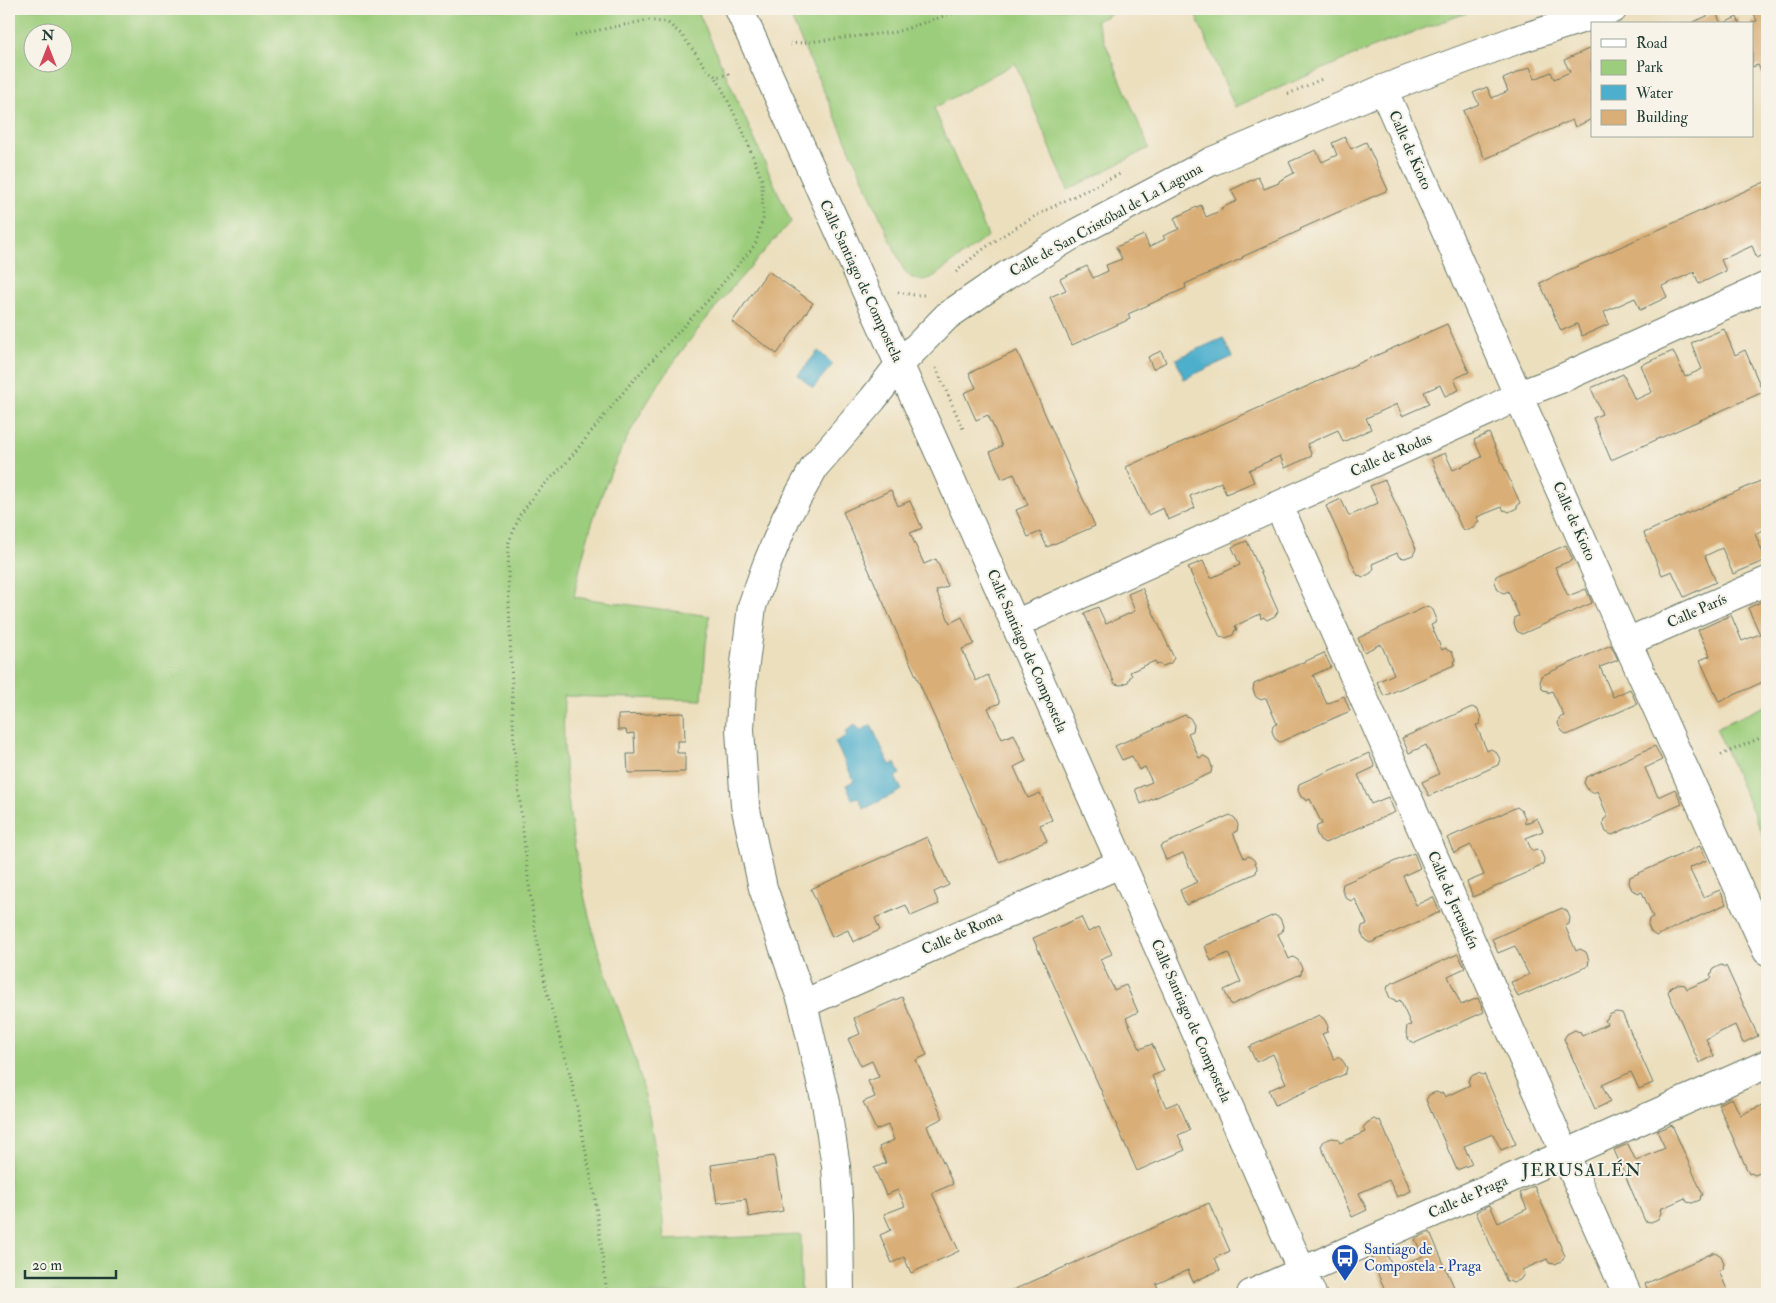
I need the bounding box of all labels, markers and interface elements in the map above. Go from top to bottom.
north arrow [22,22,72,72]
legend [1591,22,1754,138]
text: N [41,27,55,44]
text: Road [1636,34,1668,53]
text: Park [1636,58,1663,77]
text: Water [1635,84,1673,103]
street label: Calle de Kioto [1384,107,1436,193]
text: Building [1636,108,1688,127]
street label: Calle de San Cristóbal de La Laguna [1006,159,1207,281]
street label: Calle Santiago de Compostela [814,197,907,366]
street label: Calle de Rodas [1347,429,1435,481]
street label: Calle de Kioto [1548,478,1600,564]
street label: Calle Santiago de Compostela [981,566,1072,737]
street label: Calle París [1664,589,1730,633]
street label: Calle de Jerusalén [1422,848,1483,953]
street label: Calle de Roma [919,906,1006,959]
street label: Calle Santiago de Compostela [1145,936,1236,1107]
district label: JERUSALÉN [1521,1159,1642,1182]
street label: Calle de Praga [1425,1171,1511,1223]
place label: Santiago de Compostela - Praga [1364,1240,1482,1277]
bus stop icon: Santiago de Compostela - Praga [1330,1243,1360,1282]
scale bar [25,1248,116,1280]
text: 20 m [32,1256,62,1275]

